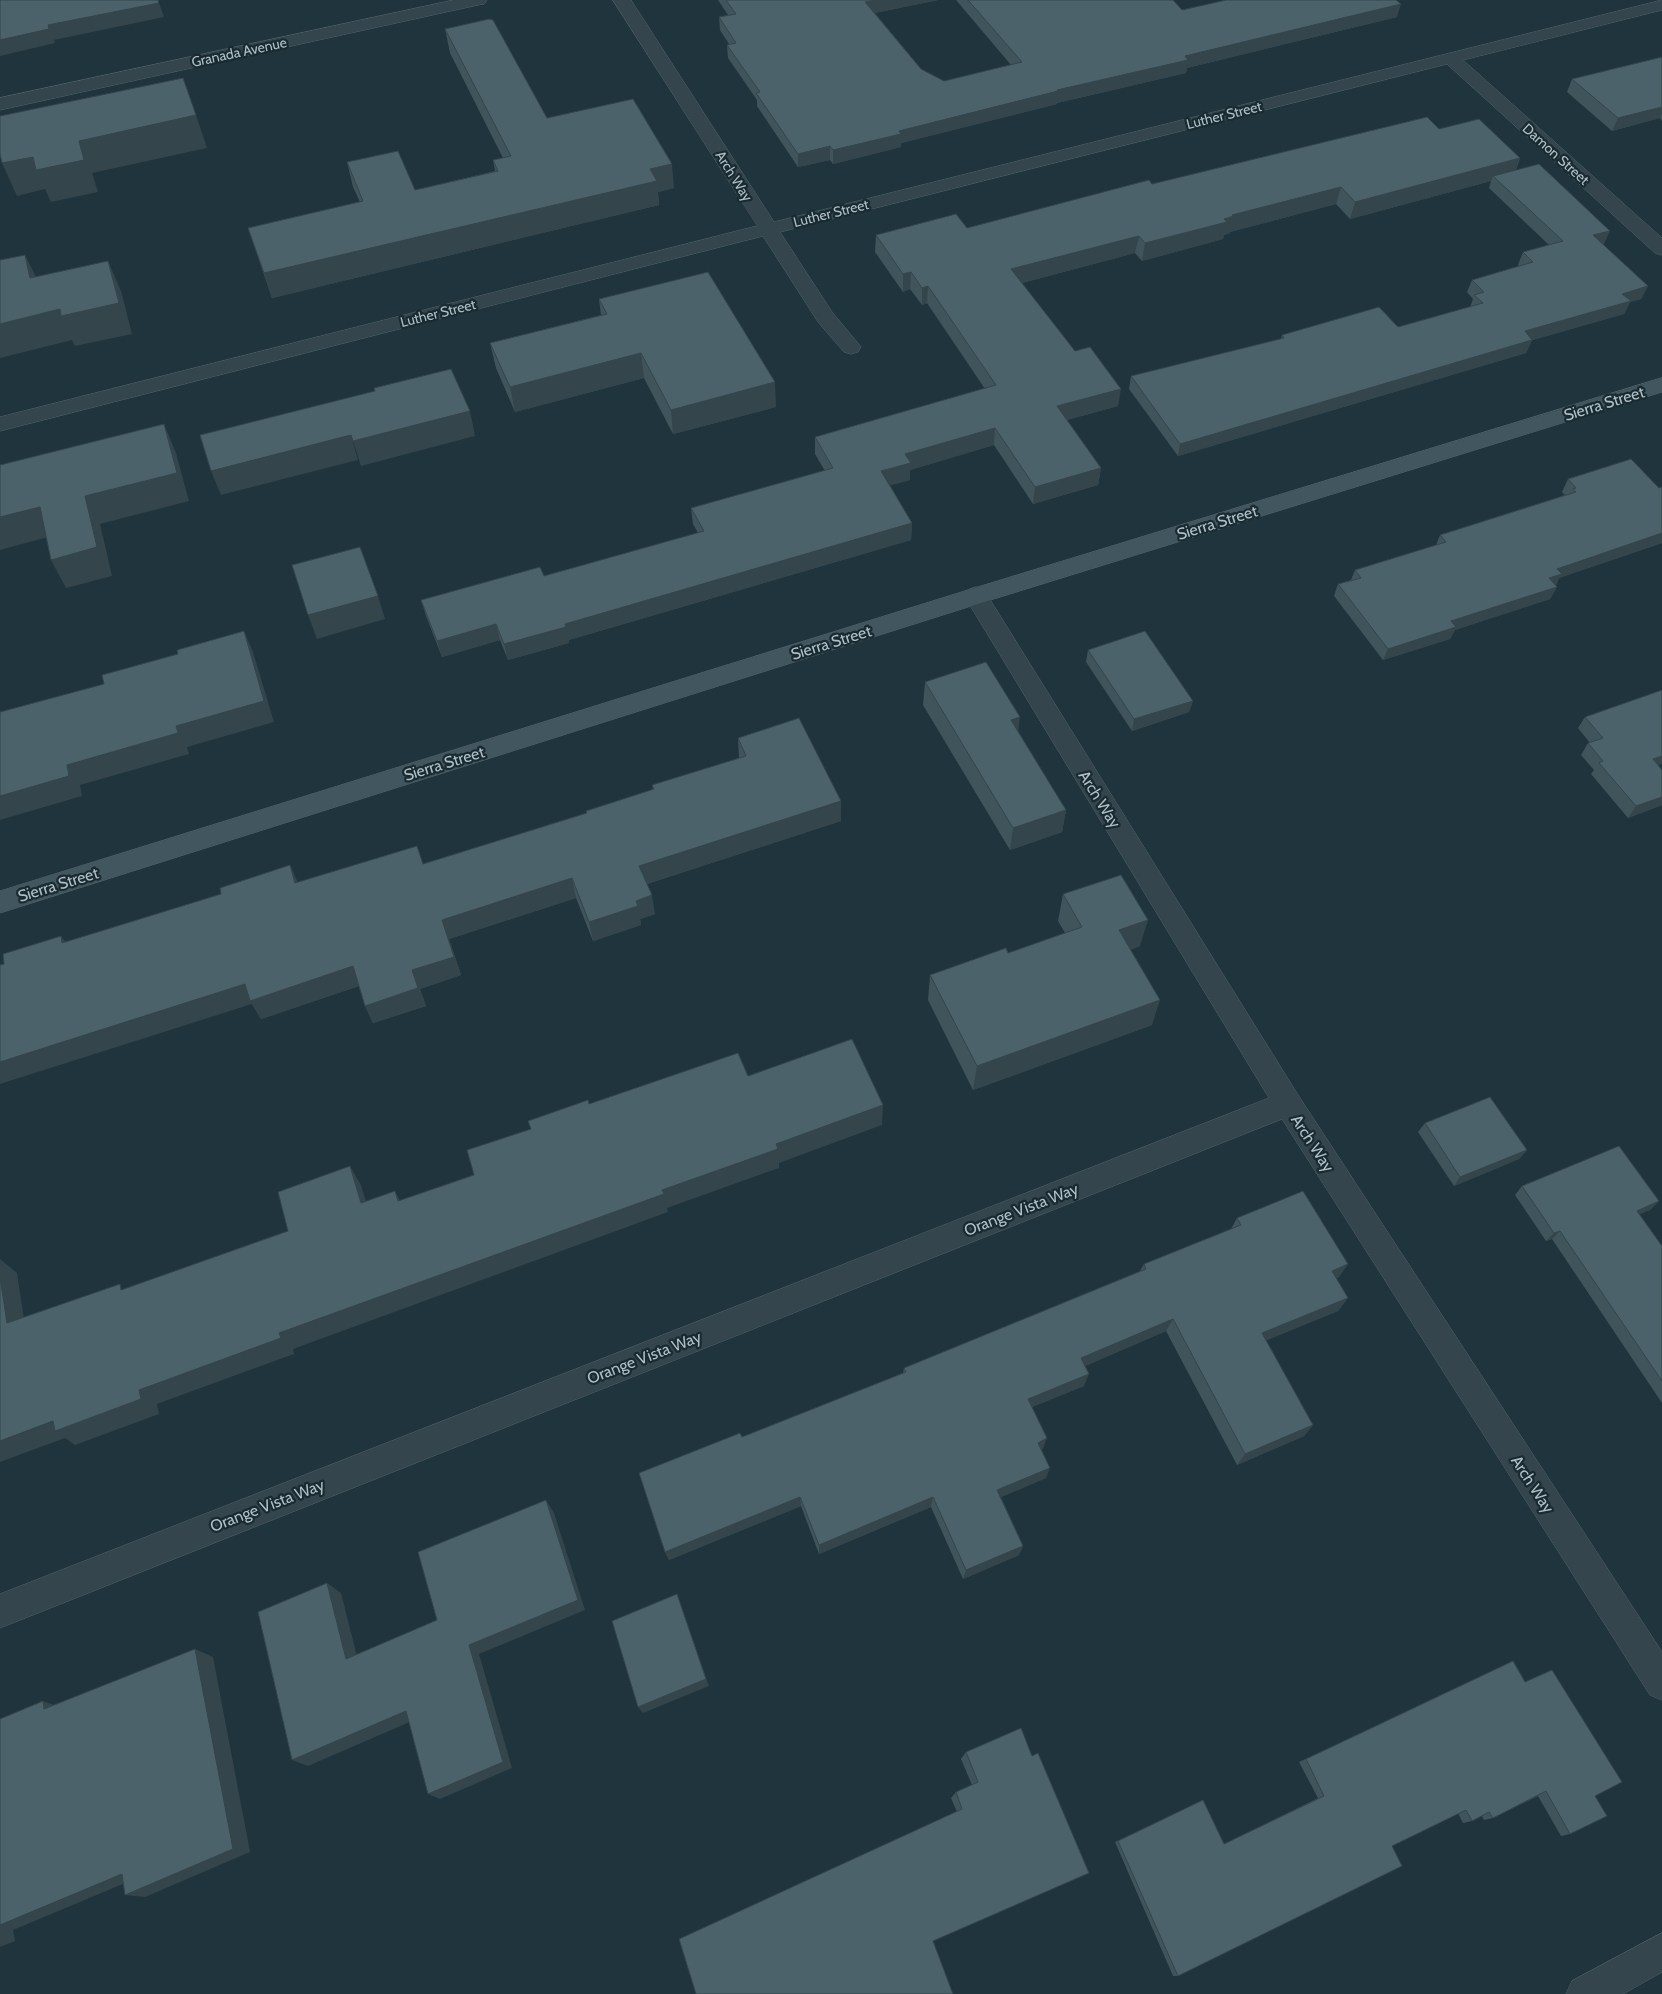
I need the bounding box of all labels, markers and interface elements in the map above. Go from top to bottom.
street label: Granada Avenue [190,33,288,71]
street label: Luther Street [1184,97,1264,133]
street label: Damon Street [1519,119,1593,189]
street label: Arch Way [711,147,757,205]
street label: Luther Street [791,195,871,231]
street label: Luther Street [398,295,478,331]
street label: Sierra Street [1562,382,1647,425]
street label: Sierra Street [1175,501,1260,544]
street label: Sierra Street [789,621,874,664]
street label: Sierra Street [402,742,487,785]
street label: Arch Way [1075,767,1125,832]
street label: Sierra Street [16,863,101,906]
street label: Arch Way [1287,1111,1338,1175]
street label: Orange Vista Way [961,1179,1081,1240]
street label: Orange Vista Way [584,1327,704,1388]
street label: Arch Way [1507,1452,1558,1516]
street label: Orange Vista Way [207,1475,327,1536]

